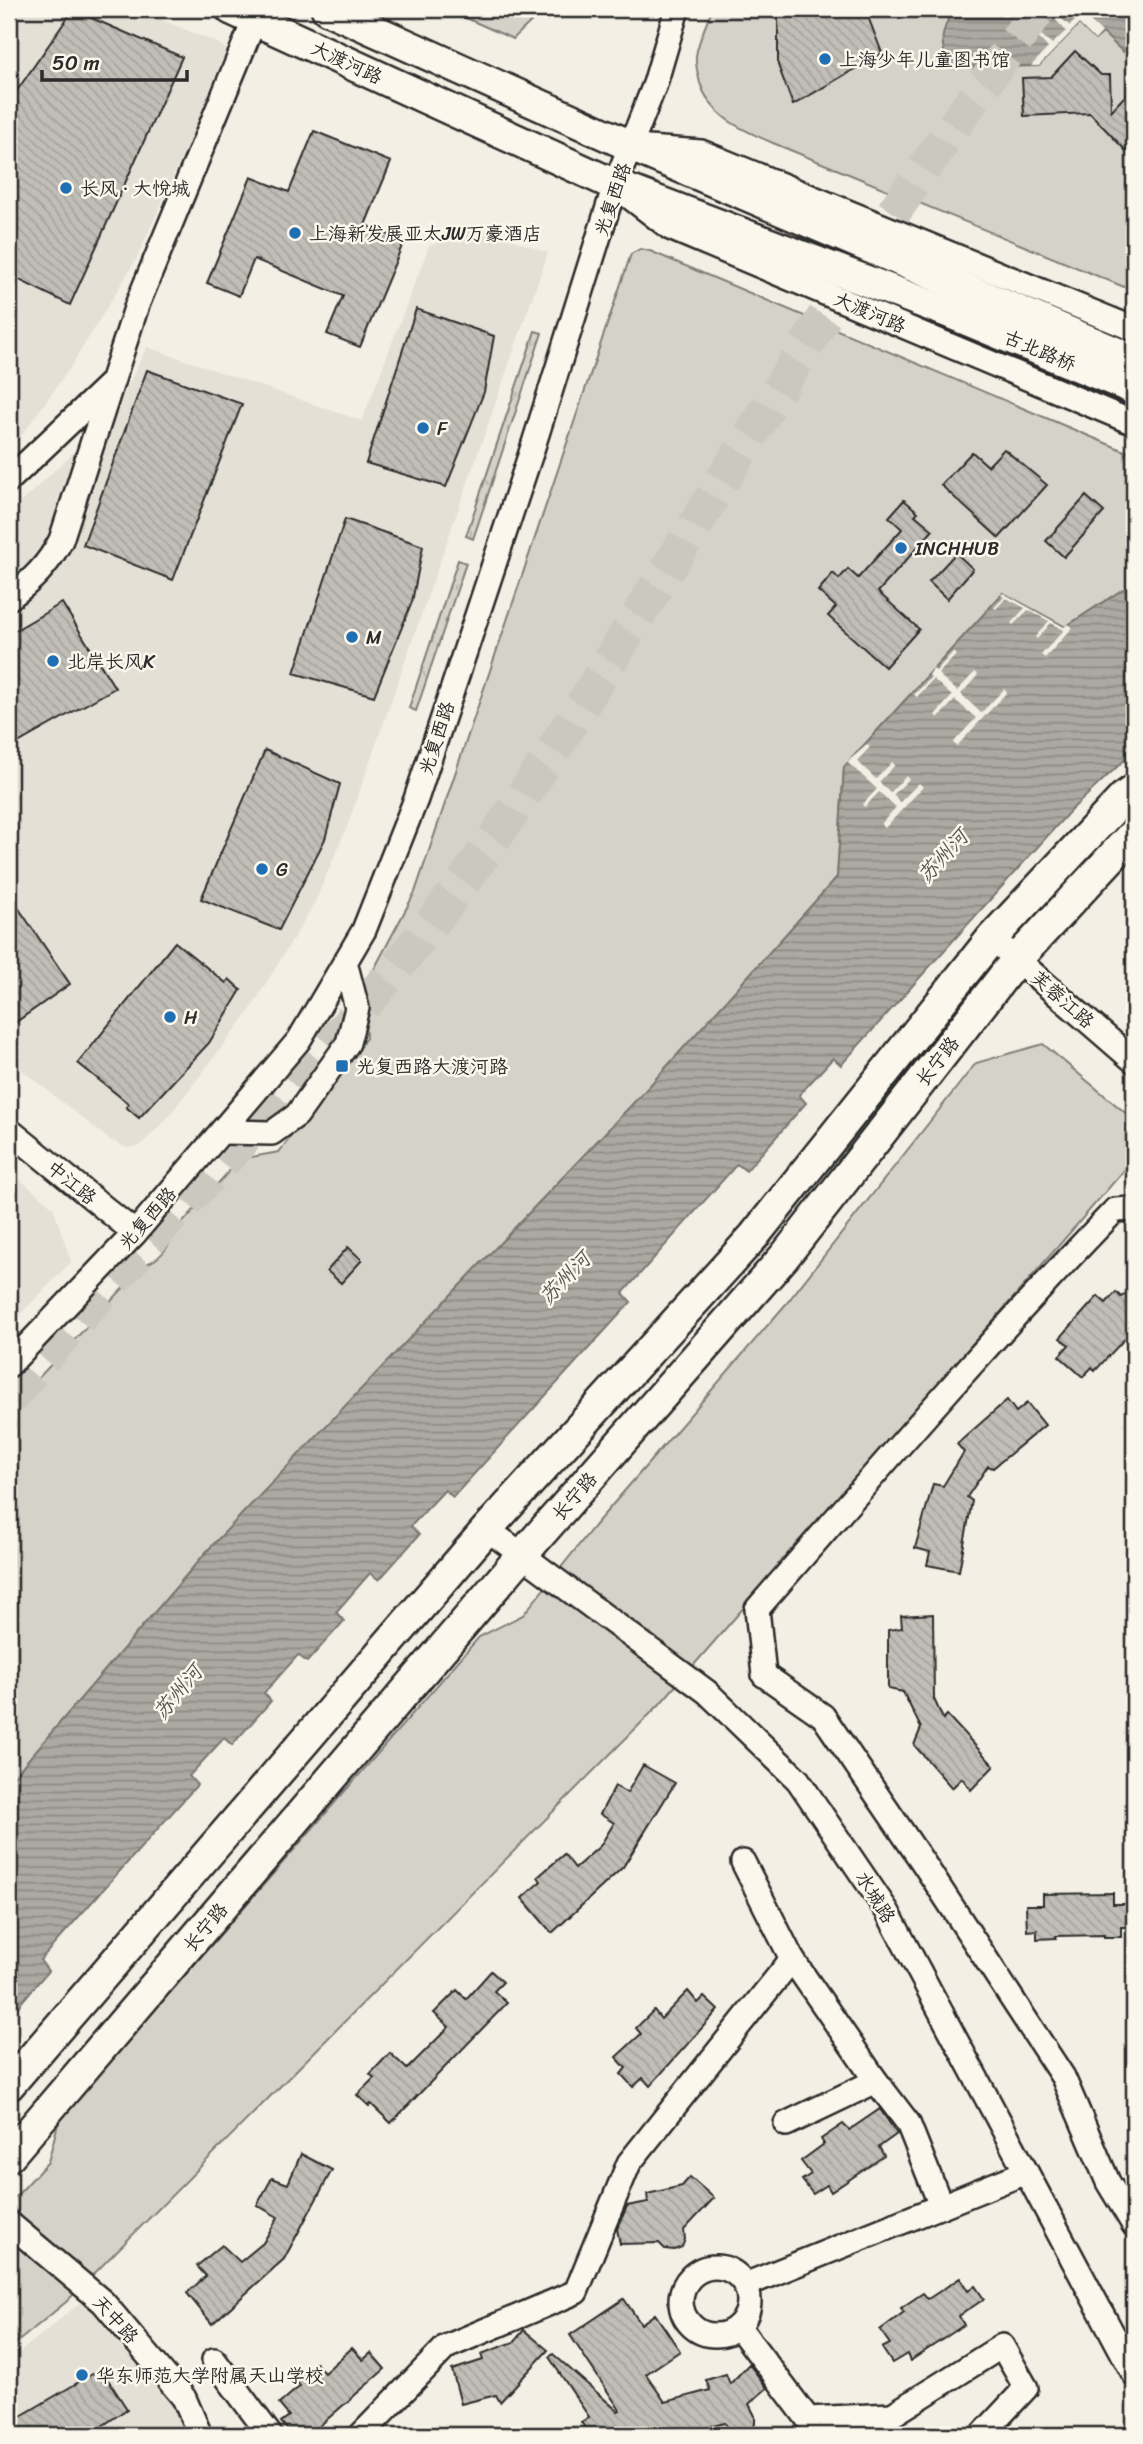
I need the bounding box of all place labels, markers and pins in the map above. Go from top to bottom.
place label: 上海少年儿童图书馆 [839,43,1010,76]
marker: 上海少年儿童图书馆 [817,51,833,67]
place label: 长风 · 大悦城 [80,172,190,205]
marker: 长风 · 大悦城 [58,180,74,196]
place label: 上海新发展亚太JW万豪酒店 [309,217,542,250]
marker: 上海新发展亚太JW万豪酒店 [287,225,303,241]
place label: F [437,412,448,445]
marker: F [415,420,431,436]
place label: INCHHUB [914,532,999,565]
marker: INCHHUB [893,540,909,556]
place label: M [366,621,382,654]
marker: M [344,629,360,645]
place label: 北岸长风K [67,645,156,678]
marker: 北岸长风K [45,653,61,669]
place label: G [276,853,288,886]
marker: G [254,861,270,877]
place label: H [184,1001,198,1034]
marker: H [162,1009,178,1025]
place label: 光复西路大渡河路 [356,1050,508,1083]
marker: 光复西路大渡河路 [334,1058,350,1074]
place label: 华东师范大学附属天山学校 [96,2359,324,2392]
marker: 华东师范大学附属天山学校 [74,2367,90,2383]

